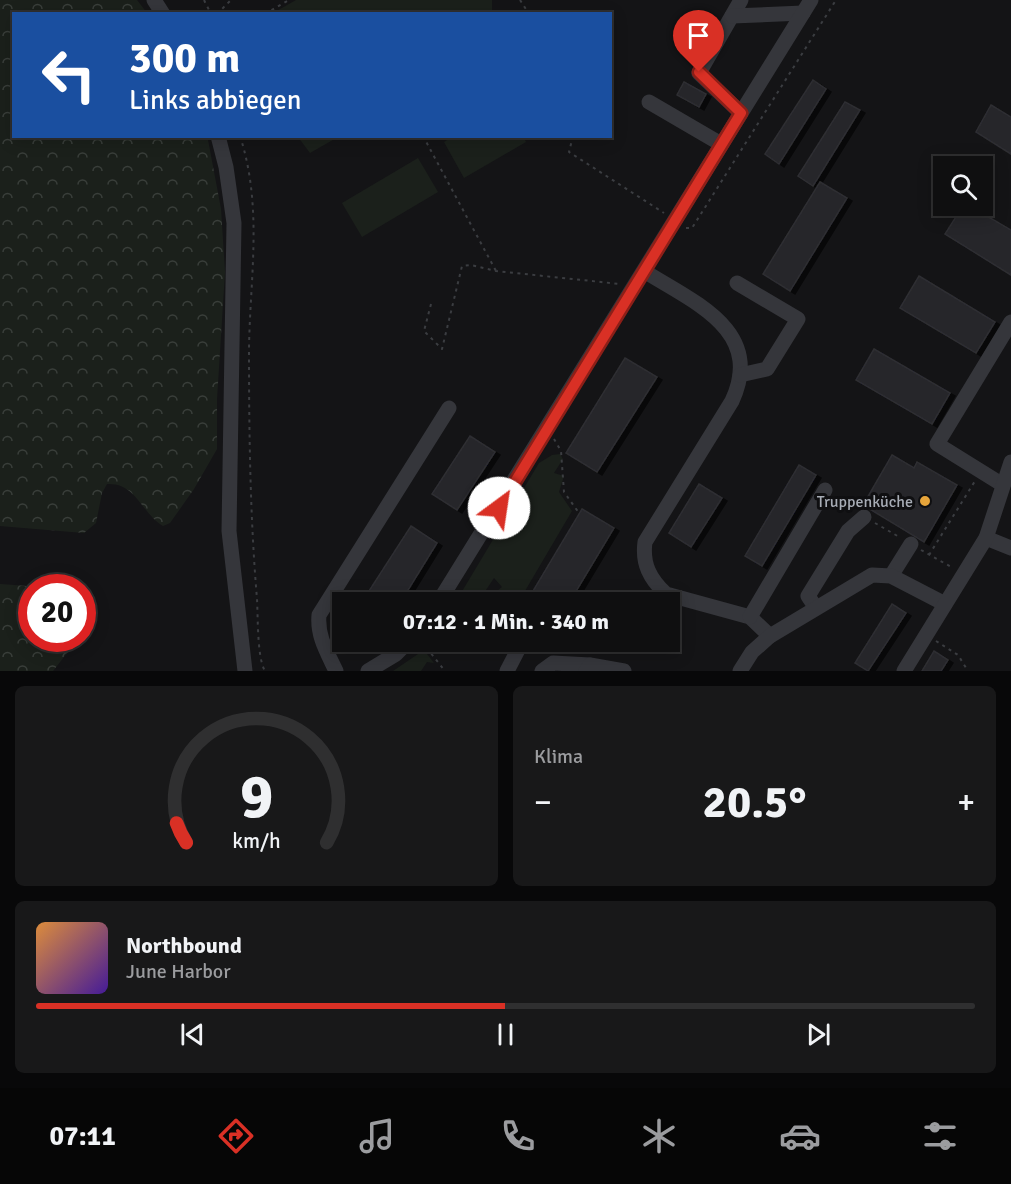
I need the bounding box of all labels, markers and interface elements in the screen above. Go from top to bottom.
pin [673,10,724,72]
icon: arrive [682,19,715,52]
text: 300 m [129,33,240,84]
icon: left [30,36,108,114]
text: Links abbiegen [129,84,301,117]
map controls [933,156,993,216]
button: search [933,156,993,216]
position arrow [467,476,531,540]
place label: Truppenküche [817,492,913,512]
marker: Truppenküche [918,494,932,508]
speed limit sign: 20 [18,574,96,652]
text: 07:12 · 1 Min. · 340 m [403,608,609,635]
text: Klima [534,744,583,769]
text: 9 [240,758,273,835]
text: 20.5° [703,775,806,830]
text: − [534,782,552,823]
text: + [957,782,975,823]
text: km/h [232,828,281,854]
text: Northbound [126,932,242,959]
text: June Harbor [126,959,231,984]
icon: previous [176,1018,209,1051]
icon: pause [489,1018,522,1051]
icon: next [802,1018,835,1051]
icon: directions [215,1115,257,1157]
icon: music [356,1115,398,1157]
icon: phone [497,1115,539,1157]
icon: climate [638,1115,680,1157]
icon: car [779,1115,821,1157]
icon: filters [919,1115,961,1157]
text: 07:11 [49,1120,116,1153]

